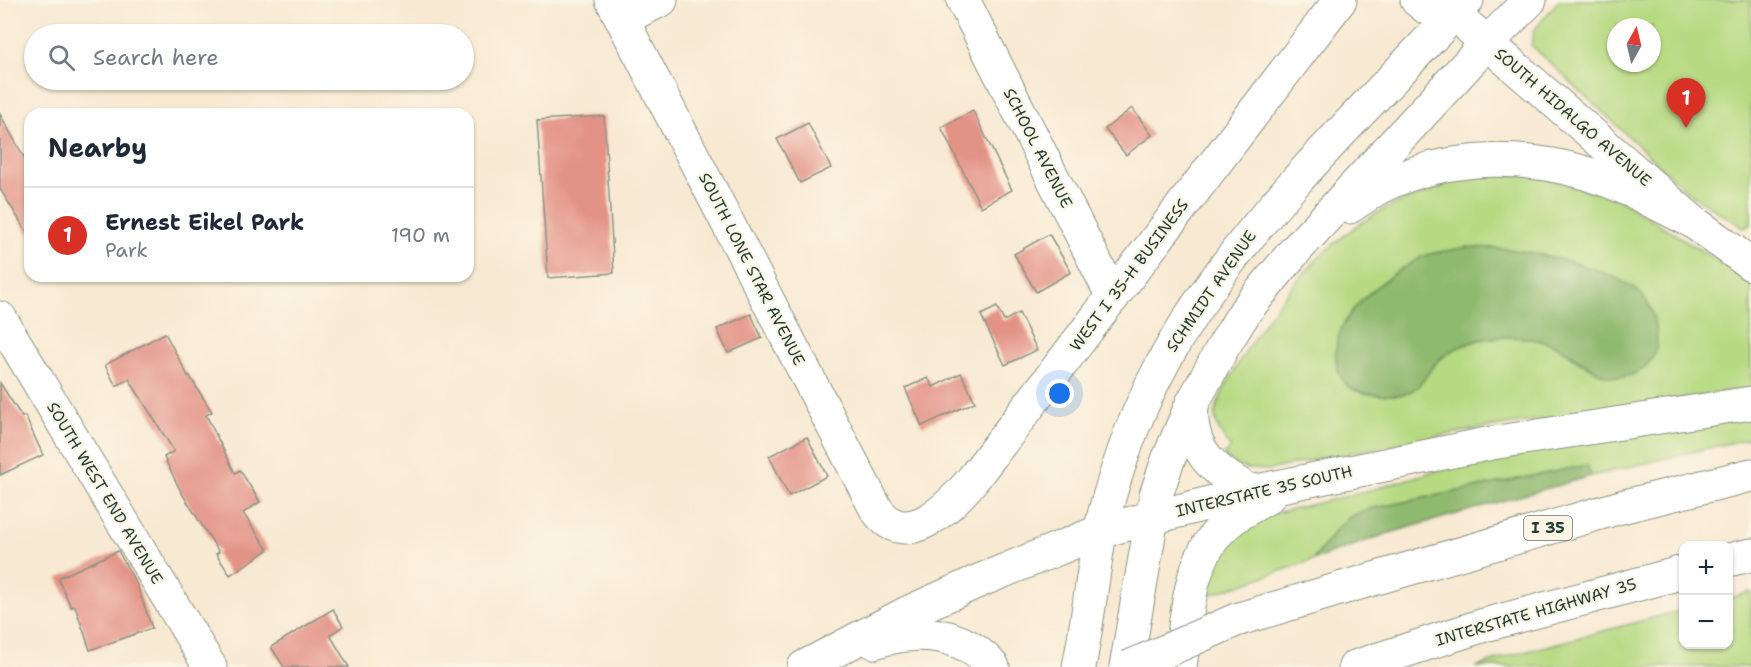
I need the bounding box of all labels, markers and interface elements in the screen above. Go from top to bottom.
north arrow [1607,18,1661,72]
search box [24,24,474,90]
icon: search [45,41,78,74]
text: Search here [93,43,219,72]
street label: SOUTH HIDALGO AVENUE [1490,43,1656,191]
pin: 1 [1666,78,1706,128]
street label: SCHOOL AVENUE [999,85,1077,211]
text: Nearby [48,130,147,165]
street label: SOUTH LONE STAR AVENUE [694,169,810,369]
street label: WEST I 35-H BUSINESS [1065,195,1193,355]
text: Ernest Eikel Park [105,208,304,237]
text: 1 [63,222,72,248]
text: 190 m [391,222,450,248]
street label: SCHMIDT AVENUE [1161,226,1261,356]
text: Park [105,237,148,263]
your location [1045,379,1074,408]
street label: SOUTH WEST END AVENUE [42,398,168,588]
street label: INTERSTATE 35 SOUTH [1174,460,1354,522]
road number: I 35 [1524,516,1572,540]
map controls [1679,541,1733,649]
button: + [1679,541,1733,595]
street label: INTERSTATE HIGHWAY 35 [1433,573,1639,651]
button: − [1679,595,1733,649]

